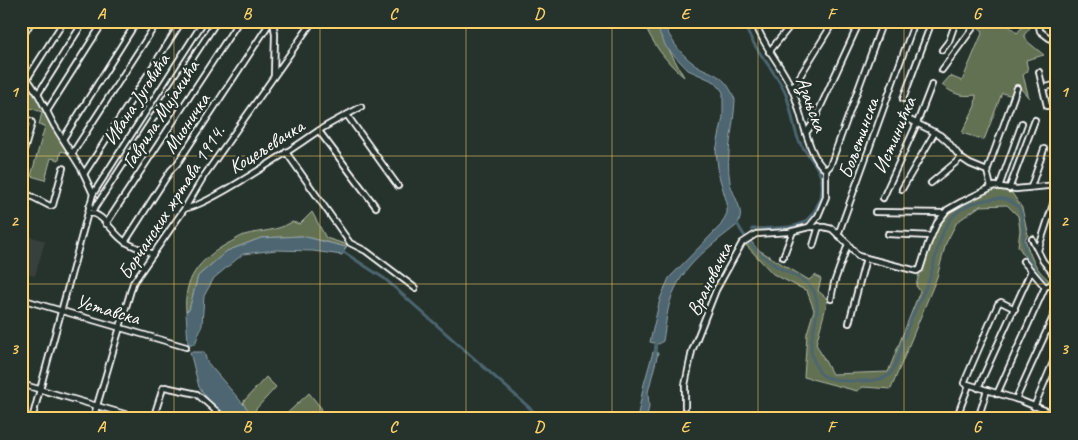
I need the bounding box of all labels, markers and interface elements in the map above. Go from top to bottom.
text: A [97,4,107,24]
text: B [243,4,253,24]
text: C [389,4,399,24]
text: D [534,4,545,24]
text: E [681,4,692,24]
text: F [827,4,838,24]
text: G [973,4,983,24]
street label: Ивана Југовића [98,48,176,150]
street label: Гаврила Мијакића [116,54,205,173]
street label: Азањска [789,73,833,137]
text: 1 [10,82,19,102]
text: 1 [1060,82,1069,102]
street label: Мионичка [157,87,216,158]
street label: Истинићка [867,92,922,177]
street label: Бољетинска [832,93,885,182]
street label: Коцељевачка [224,113,310,179]
street label: Борчанских жртава 1914. [112,120,231,284]
text: 2 [10,211,19,231]
text: 2 [1060,211,1069,231]
street label: Врановачка [681,237,738,320]
street label: Уставска [73,288,145,331]
text: 3 [10,339,19,359]
text: 3 [1060,339,1069,359]
text: A [97,417,107,437]
text: B [243,417,253,437]
text: C [389,417,399,437]
text: D [534,417,545,437]
text: E [681,417,692,437]
text: F [827,417,838,437]
text: G [973,417,983,437]

